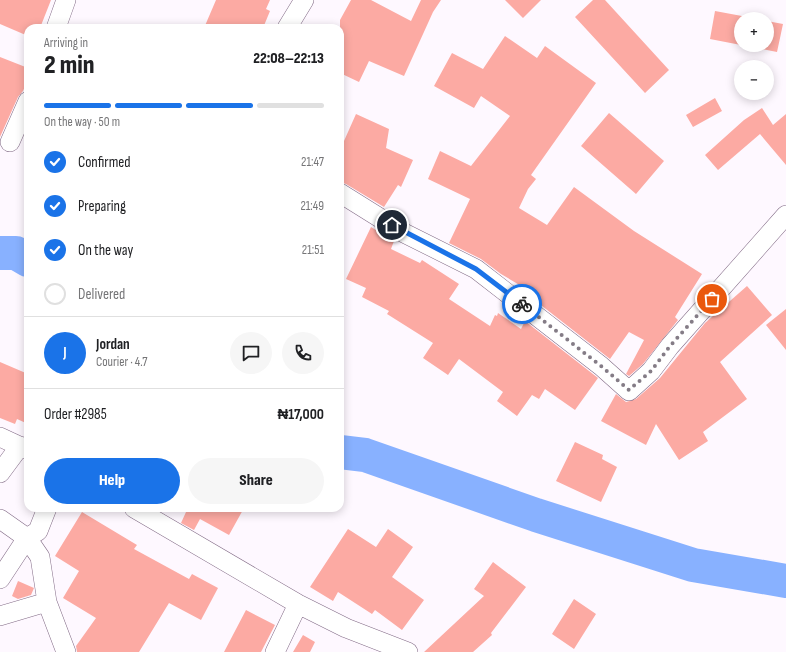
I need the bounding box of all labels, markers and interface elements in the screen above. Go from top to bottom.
map controls [734,12,774,100]
button: + [734,12,774,52]
text: Arriving in [44,35,88,51]
text: 22:08–22:13 [253,49,324,68]
text: 2 min [44,50,94,81]
button: − [734,60,774,100]
text: On the way · 50 m [44,114,120,130]
icon: check [44,151,66,173]
text: Confirmed [78,153,131,172]
text: 21:47 [301,154,324,170]
icon: check [44,195,66,217]
text: Preparing [78,197,126,216]
text: 21:49 [300,198,324,214]
pin [375,208,409,242]
icon: home [381,214,403,236]
icon: check [44,239,66,261]
text: On the way [78,241,133,260]
text: 21:51 [302,242,324,258]
pin [695,282,729,316]
courier [502,284,542,324]
text: Delivered [78,285,125,304]
icon: bag [701,288,723,310]
icon: bike [511,293,533,315]
button: chat [230,332,272,374]
button: phone [282,332,324,374]
text: Jordan [96,335,130,354]
text: J [63,343,67,362]
text: Courier · 4.7 [96,354,148,370]
text: Order #2985 [44,405,107,424]
text: ₦17,000 [277,405,324,424]
button: Help [44,458,180,504]
button: Share [188,458,324,504]

